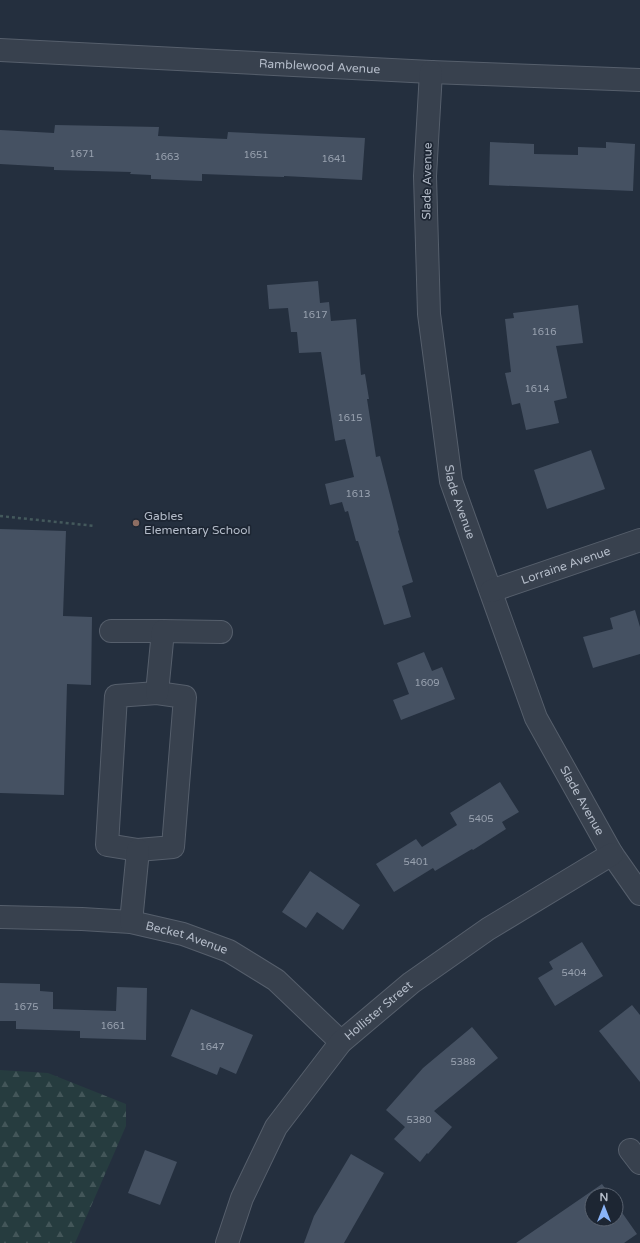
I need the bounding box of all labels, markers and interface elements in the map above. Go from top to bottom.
street label: Ramblewood Avenue [259,56,381,76]
street label: Slade Avenue [419,142,435,220]
house number: 1671 [69,148,95,160]
house number: 1651 [243,149,269,161]
house number: 1663 [154,151,180,163]
house number: 1641 [321,153,347,165]
house number: 1617 [302,309,328,321]
house number: 1616 [531,326,557,338]
house number: 1614 [524,383,550,395]
house number: 1615 [337,412,363,424]
street label: Slade Avenue [442,464,478,541]
house number: 1613 [345,488,371,500]
place label: Gables Elementary School [144,509,251,537]
marker: Gables Elementary School [131,518,141,528]
street label: Lorraine Avenue [519,544,612,587]
house number: 1609 [414,677,440,689]
street label: Slade Avenue [557,763,607,838]
house number: 5405 [468,813,494,825]
house number: 5401 [403,856,429,868]
street label: Becket Avenue [144,919,230,957]
house number: 5404 [561,967,587,979]
street label: Hollister Street [342,978,415,1043]
house number: 1675 [13,1001,39,1013]
house number: 1661 [100,1020,126,1032]
house number: 1647 [199,1041,225,1053]
house number: 5388 [450,1056,476,1068]
house number: 5380 [406,1114,432,1126]
north arrow [584,1187,624,1227]
text: N [600,1191,608,1204]

